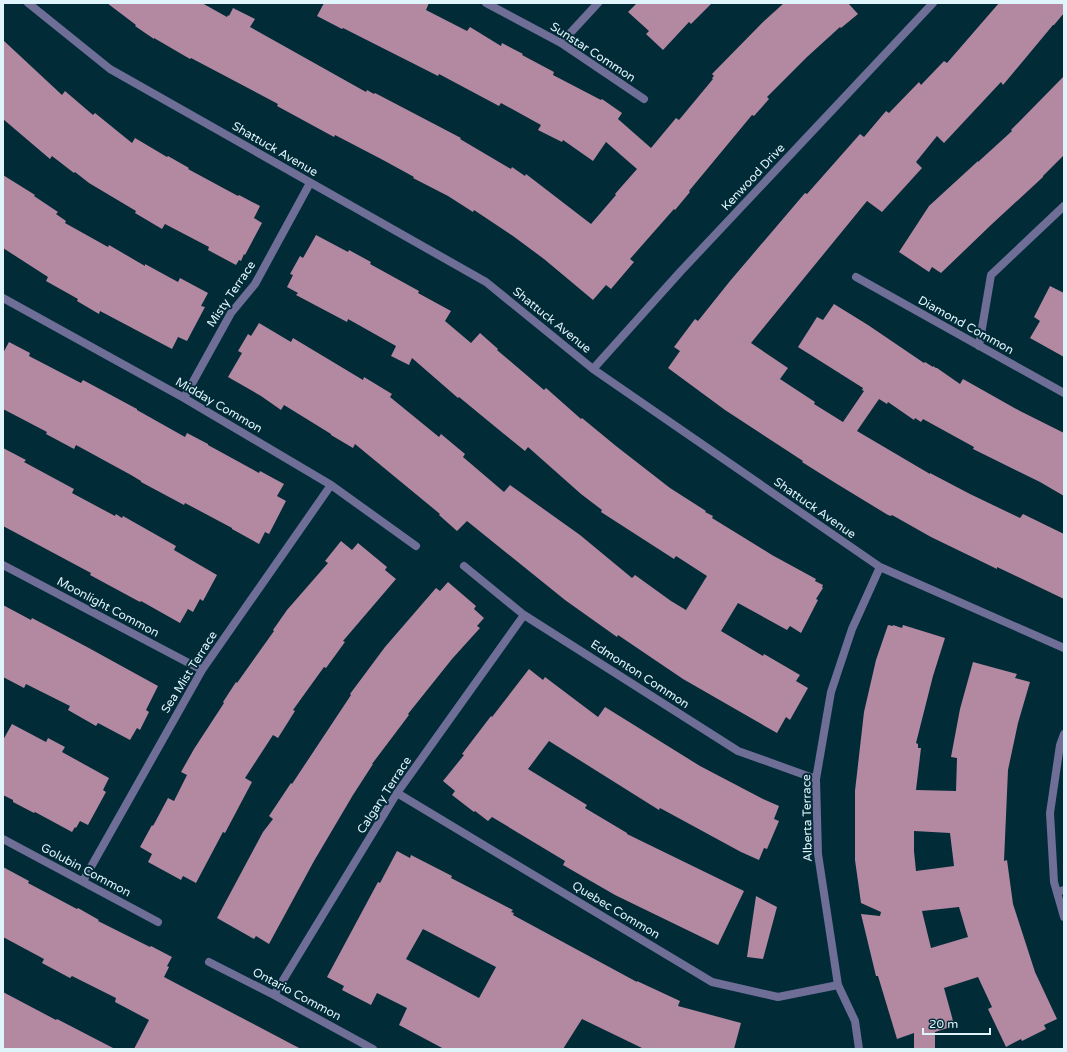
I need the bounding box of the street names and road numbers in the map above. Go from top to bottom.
street label: Sunstar Common [548,19,638,85]
street label: Shattuck Avenue [230,119,321,179]
street label: Kenwood Drive [718,141,788,213]
street label: Misty Terrace [204,258,258,330]
street label: Shattuck Avenue [510,284,594,356]
street label: Diamond Common [916,293,1016,357]
street label: Midday Common [173,374,265,436]
street label: Shattuck Avenue [771,475,859,542]
street label: Moonlight Common [54,574,162,640]
street label: Sea Mist Terrace [158,628,220,716]
street label: Edmonton Common [588,637,692,711]
street label: Calgary Terrace [354,754,414,836]
street label: Alberta Terrace [799,774,815,862]
street label: Golubin Common [39,840,133,900]
street label: Quebec Common [570,878,662,942]
street label: Ontario Common [250,965,344,1023]

